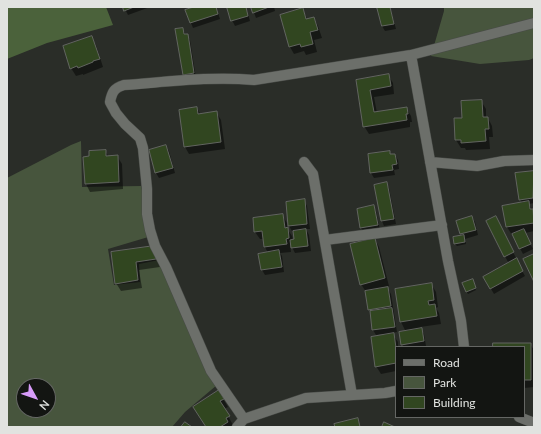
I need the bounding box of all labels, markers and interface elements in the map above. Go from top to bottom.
legend [395,346,525,418]
text: Road [433,355,460,370]
text: Park [433,375,456,390]
north arrow [16,378,56,418]
text: Building [433,395,476,410]
text: N [37,398,53,413]

